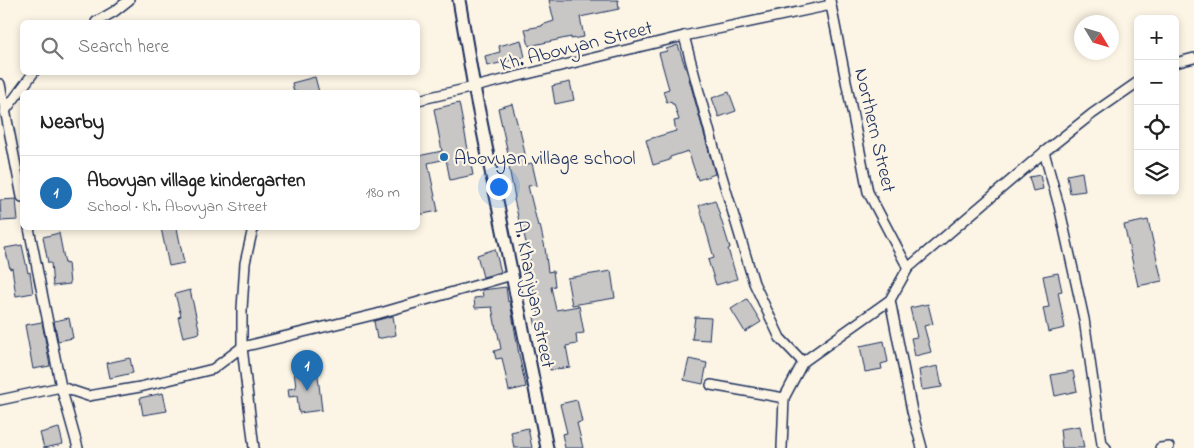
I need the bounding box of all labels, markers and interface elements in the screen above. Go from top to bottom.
street label: Kh. Abovyan Street [497,14,656,80]
north arrow [1074,15,1119,60]
map controls [1134,15,1179,195]
button: + [1134,15,1179,60]
search box [20,20,420,75]
icon: search [38,34,66,62]
text: Search here [78,34,169,61]
button: − [1134,60,1179,105]
street label: Northern Street [845,66,902,196]
button: locate [1134,105,1179,150]
text: Nearby [40,108,104,138]
place label: Abovyan village school [454,145,636,175]
button: layers [1134,150,1179,195]
marker: Abovyan village school [438,151,450,163]
text: Abovyan village kindergarten [87,168,305,195]
your location [486,174,512,200]
text: 1 [53,181,59,205]
text: 180 m [366,181,400,205]
text: School · Kh. Abovyan Street [87,195,267,219]
street label: A. Khanjyan street [504,218,561,371]
pin: 1 [291,350,323,391]

